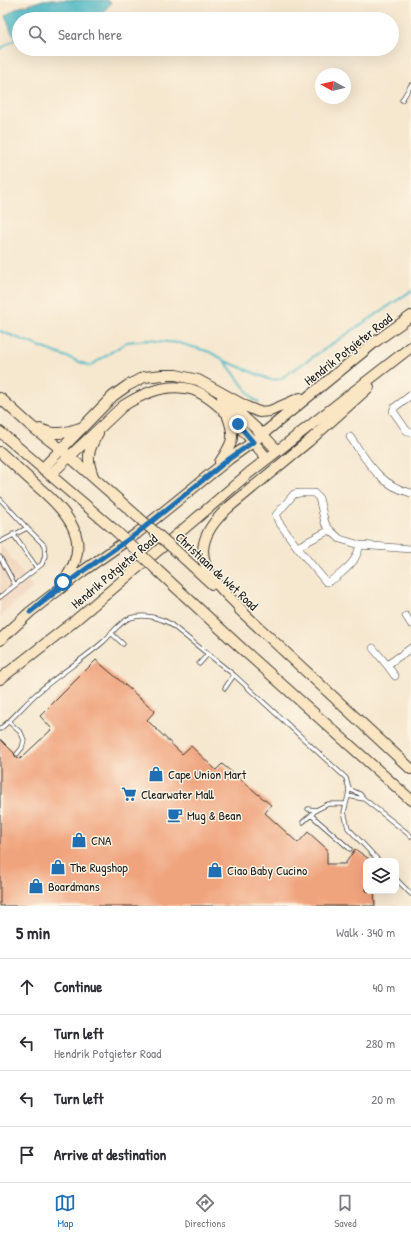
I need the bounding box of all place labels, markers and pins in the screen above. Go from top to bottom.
shop icon: Cape Union Mart [147,765,165,783]
place label: Cape Union Mart [168,765,247,783]
supermarket icon: Clearwater Mall [120,785,138,803]
place label: Clearwater Mall [141,785,214,803]
cafe icon: Mug & Bean [166,806,184,824]
place label: Mug & Bean [187,806,241,824]
shop icon: CNA [70,831,88,849]
place label: CNA [91,831,112,849]
shop icon: The Rugshop [49,858,67,876]
place label: The Rugshop [70,858,128,876]
shop icon: Ciao Baby Cucino [206,861,224,879]
place label: Ciao Baby Cucino [227,861,307,879]
shop icon: Boardmans [27,877,45,895]
place label: Boardmans [48,877,100,895]

